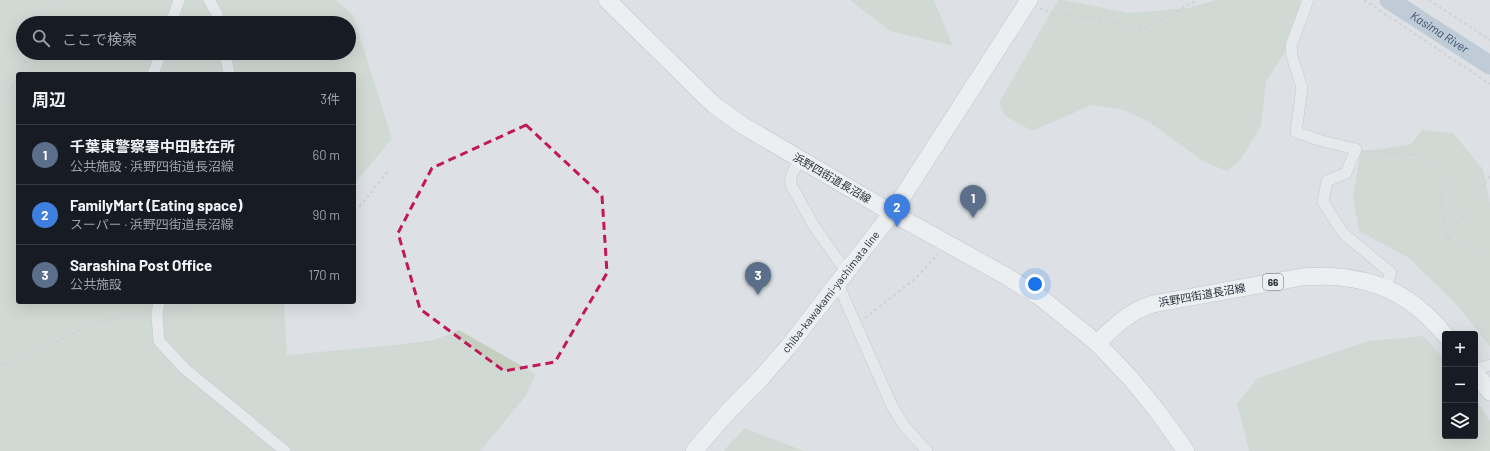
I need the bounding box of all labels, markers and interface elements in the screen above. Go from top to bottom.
water label: Kasima River [1408,8,1472,56]
search box [16,16,356,60]
icon: search [30,27,52,49]
text: ここで検索 [62,30,137,48]
text: 周辺 [32,89,66,109]
text: 3件 [320,91,340,107]
text: 千葉東警察署中田駐在所 [70,137,235,155]
text: 1 [43,147,47,163]
text: 60 m [313,147,340,163]
street label: 浜野四街道長沼線 [791,150,874,205]
text: 公共施設 · 浜野四街道長沼線 [70,158,234,174]
pin: 1 [960,185,986,218]
pin: 2 [884,194,910,227]
text: FamilyMart (Eating space) [70,196,242,214]
text: 2 [41,207,49,223]
text: 90 m [313,207,340,223]
text: スーパー · 浜野四街道長沼線 [70,216,234,232]
street label: chiba-kawakami-yachimata line [779,228,882,355]
text: Sarashina Post Office [70,256,212,274]
pin: 3 [745,262,771,295]
text: 3 [41,267,49,283]
text: 170 m [309,267,340,283]
your location [1025,274,1045,294]
road number: 66 [1263,274,1283,290]
text: 公共施設 [70,276,122,292]
street label: 浜野四街道長沼線 [1157,280,1246,309]
map controls [1442,331,1478,439]
button: + [1442,331,1478,367]
button: − [1442,367,1478,403]
button: layers [1442,403,1478,439]

